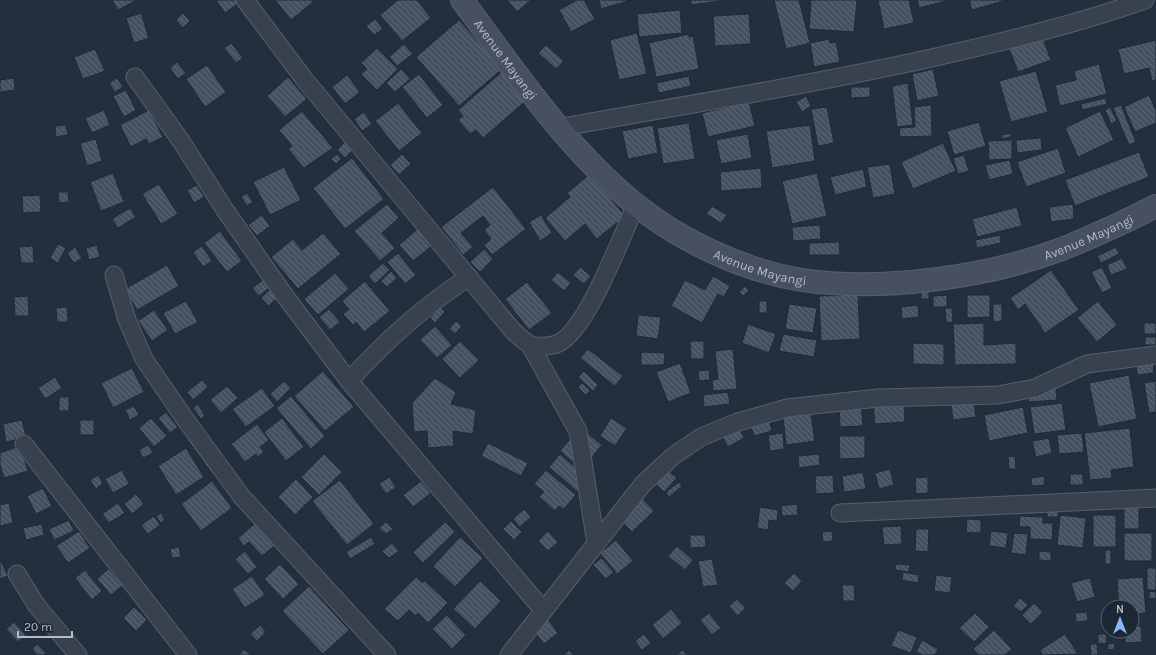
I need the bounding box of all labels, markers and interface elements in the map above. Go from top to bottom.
street label: Avenue Mayangi [471,16,541,103]
street label: Avenue Mayangi [1042,211,1136,262]
street label: Avenue Mayangi [712,246,808,288]
north arrow [1100,599,1140,639]
text: N [1116,603,1124,616]
scale bar [18,613,72,639]
text: 20 m [24,620,52,634]

